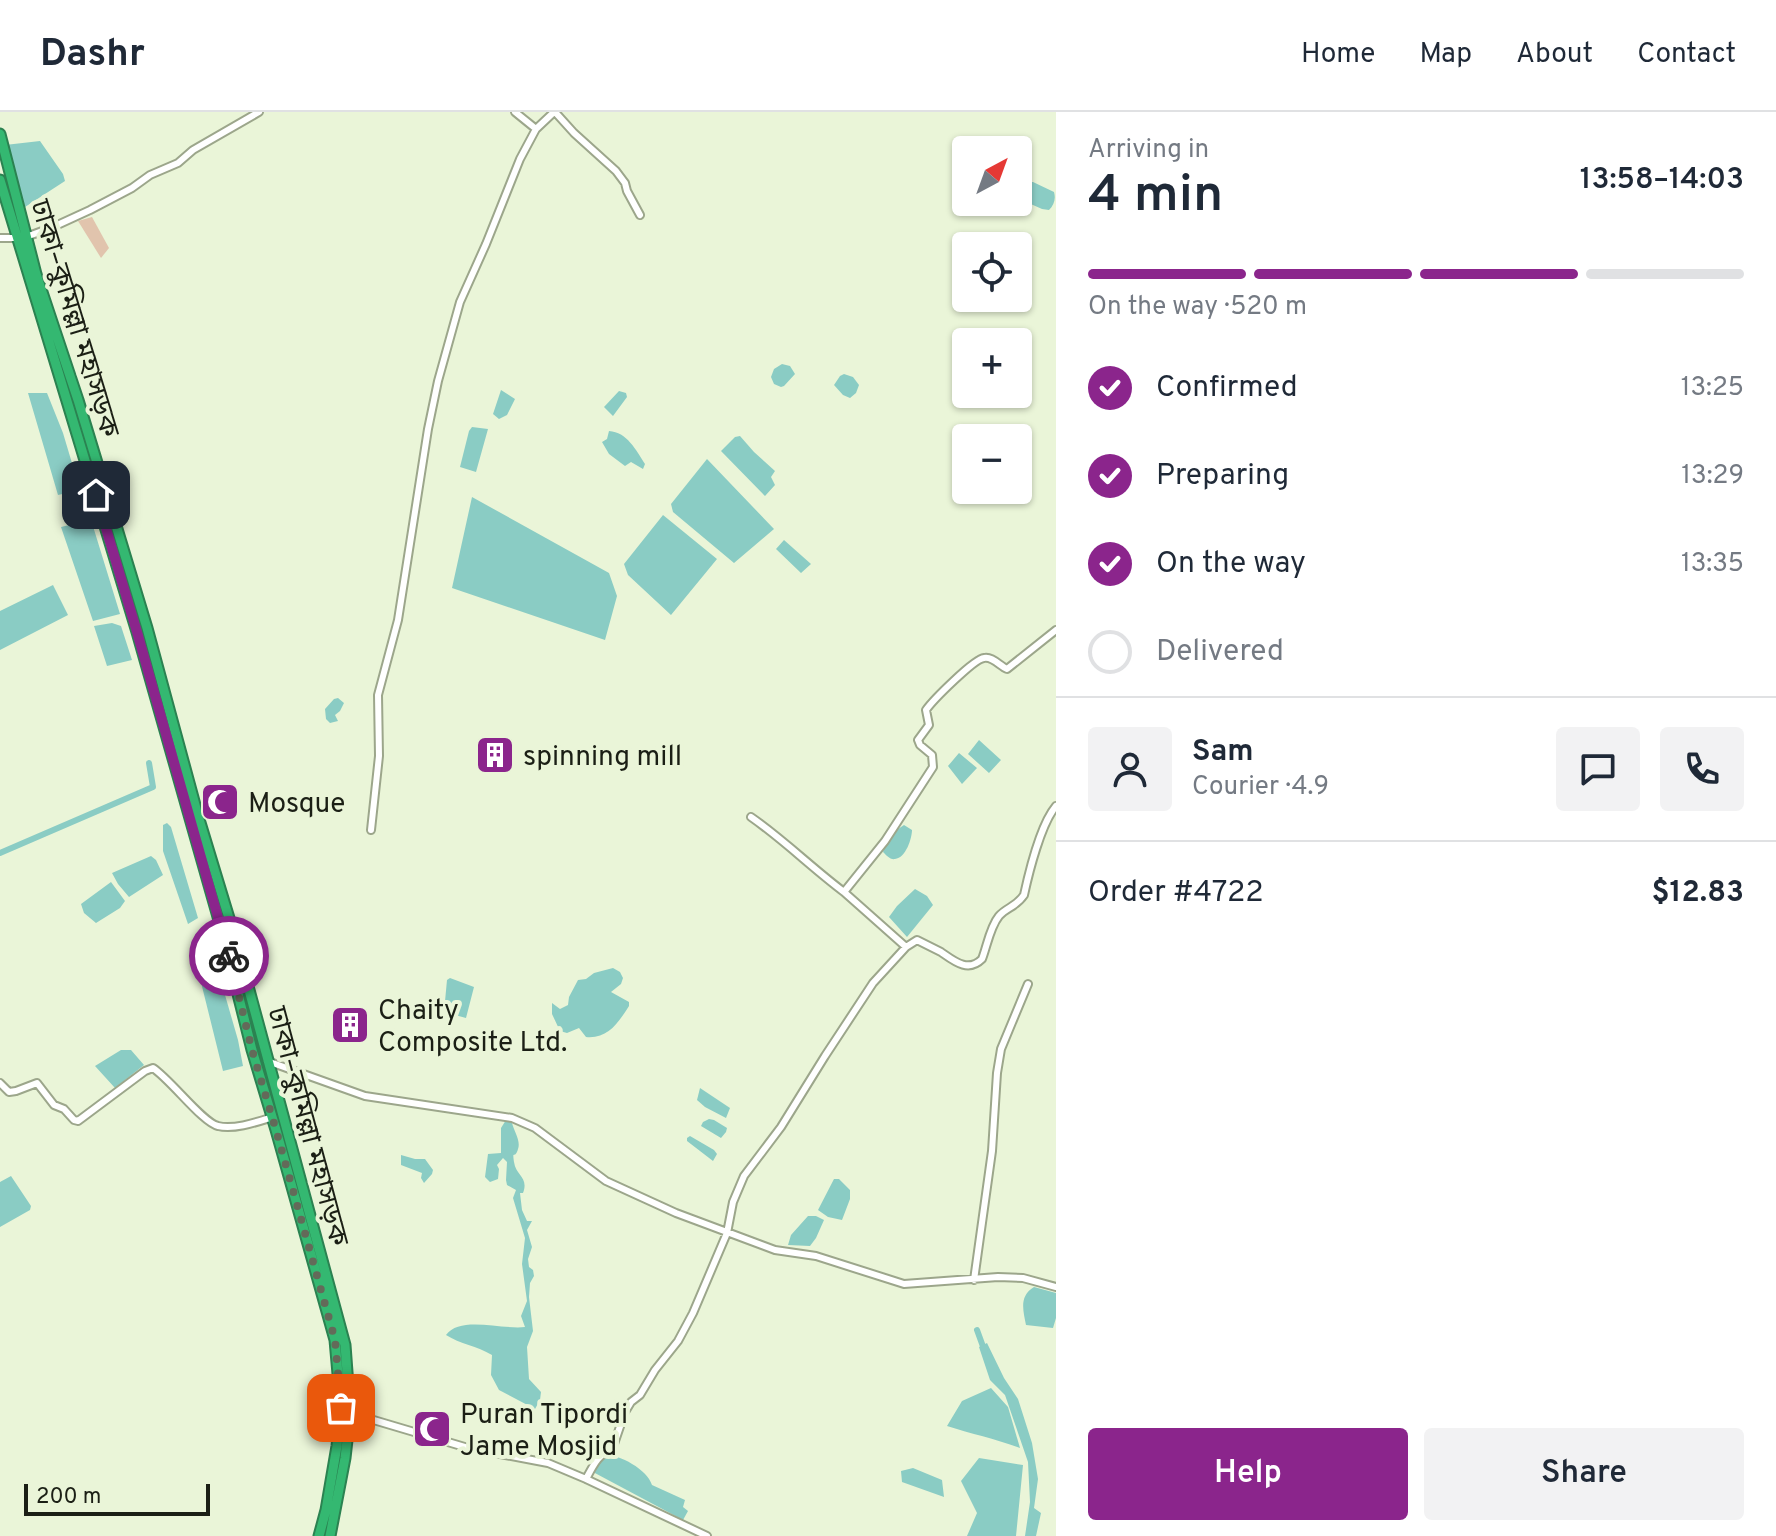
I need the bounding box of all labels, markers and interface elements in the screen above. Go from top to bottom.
text: Dashr [40,31,145,80]
text: Home [1301,37,1375,73]
text: Map [1419,37,1472,73]
text: About [1516,37,1593,73]
text: Contact [1637,37,1736,73]
text: Arriving in [1088,134,1209,167]
north arrow [952,136,1032,216]
map controls [952,136,1032,504]
text: 13:58–14:03 [1580,162,1744,199]
text: 4 min [1088,164,1223,230]
street label: ঢাকা–কুমিল্লা মহাসড়ক [20,195,127,442]
button: locate [952,232,1032,312]
text: On the way · 520 m [1088,291,1307,324]
button: + [952,328,1032,408]
icon: check [1088,366,1132,410]
text: Confirmed [1156,370,1298,407]
text: 13:25 [1681,372,1744,405]
button: − [952,424,1032,504]
icon: check [1088,454,1132,498]
text: Preparing [1156,458,1289,495]
text: 13:29 [1681,460,1744,493]
pin [62,461,130,529]
icon: home [74,473,118,517]
icon: check [1088,542,1132,586]
text: On the way [1156,546,1306,583]
text: 13:35 [1681,548,1744,581]
text: Delivered [1156,634,1284,671]
button: person [1088,727,1172,811]
button: chat [1556,727,1640,811]
button: phone [1660,727,1744,811]
building icon: spinning mill [474,734,516,776]
text: Sam [1192,734,1254,771]
place label: spinning mill [523,740,682,776]
text: Courier · 4.9 [1192,771,1329,804]
mosque icon: Mosque [199,781,241,823]
place label: Mosque [248,787,345,823]
text: Order #4722 [1088,875,1264,912]
text: $12.83 [1651,875,1744,912]
courier [189,916,269,996]
icon: bike [207,934,251,978]
place label: Chaity Composite Ltd. [378,994,567,1062]
street label: ঢাকা–কুমিল্লা মহাসড়ক [257,1002,356,1251]
building icon: Chaity Composite Ltd. [329,1004,371,1046]
pin [307,1374,375,1442]
icon: bag [319,1386,363,1430]
place label: Puran Tipordi Jame Mosjid [460,1398,628,1466]
mosque icon: Puran Tipordi Jame Mosjid [411,1408,453,1450]
button: Help [1088,1428,1408,1520]
button: Share [1424,1428,1744,1520]
scale bar [24,1480,210,1516]
text: 200 m [36,1484,101,1511]

